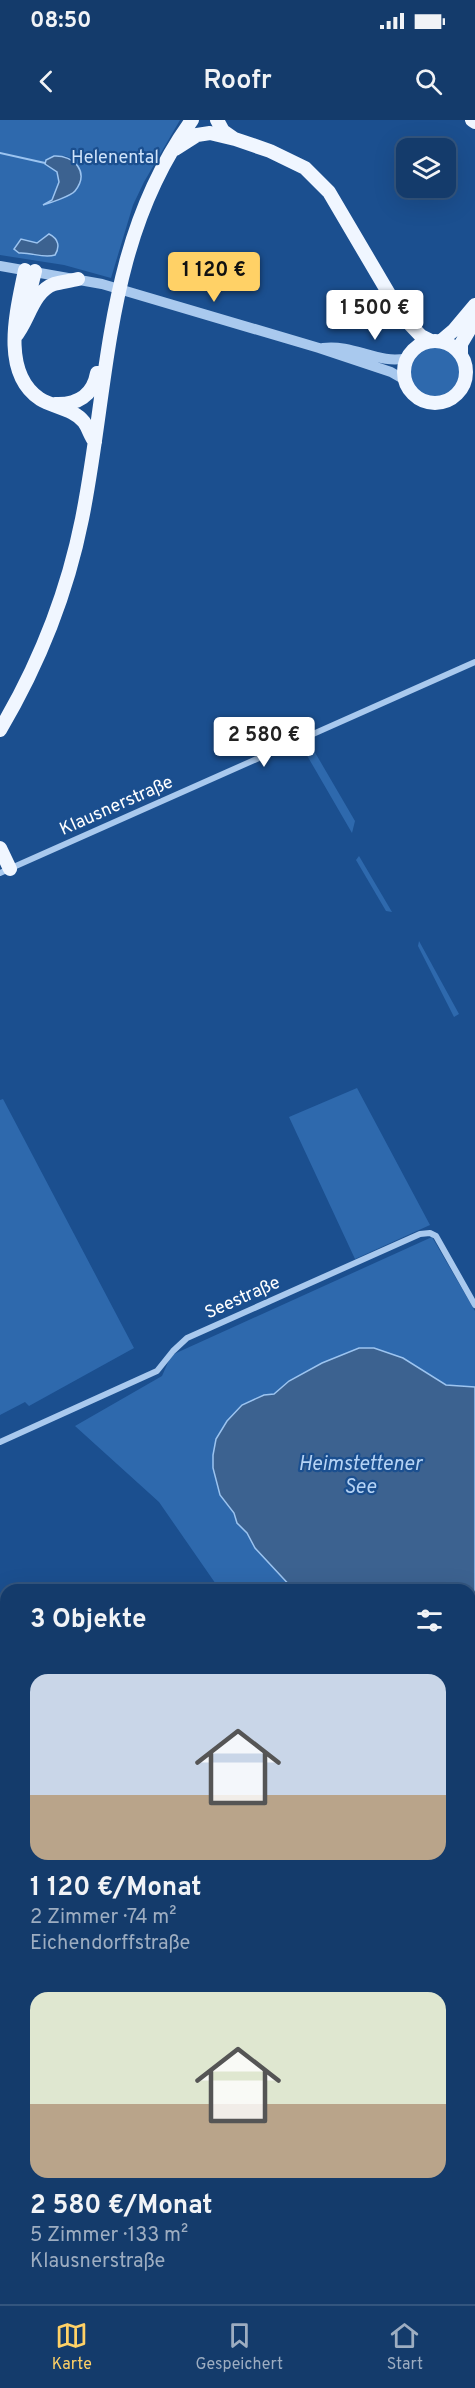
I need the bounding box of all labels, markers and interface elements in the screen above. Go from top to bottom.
text: 08:50 [30,8,92,35]
text: Roofr [203,64,272,98]
icon: back [30,65,63,98]
icon: search [412,65,445,98]
map controls [396,138,456,198]
button: layers [396,138,456,198]
park label: Helenental [71,147,159,170]
pin: 1 120 € [159,252,269,303]
text: 1 120 € [182,258,246,284]
pin: 1 500 € [320,290,430,341]
text: 1 500 € [340,296,410,322]
pin: 2 580 € [209,717,319,768]
text: 2 580 € [228,723,300,749]
street label: Klausnerstraße [56,771,177,842]
street label: Seestraße [201,1272,284,1325]
water label: Heimstettener See [298,1452,423,1501]
text: 3 Objekte [30,1604,147,1637]
icon: filters [413,1604,446,1637]
icon: home [184,1713,292,1821]
text: 1 120 €/Monat [30,1872,202,1905]
text: 2 Zimmer · 74 m² [30,1905,177,1931]
text: Eichendorffstraße [30,1931,190,1957]
icon: home [184,2031,292,2139]
text: 2 580 €/Monat [30,2190,213,2223]
text: 5 Zimmer · 133 m² [30,2223,188,2249]
text: Klausnerstraße [30,2249,165,2275]
tab: Karte [52,2319,92,2375]
tab: Gespeichert [195,2319,283,2375]
tab: Start [387,2319,423,2375]

